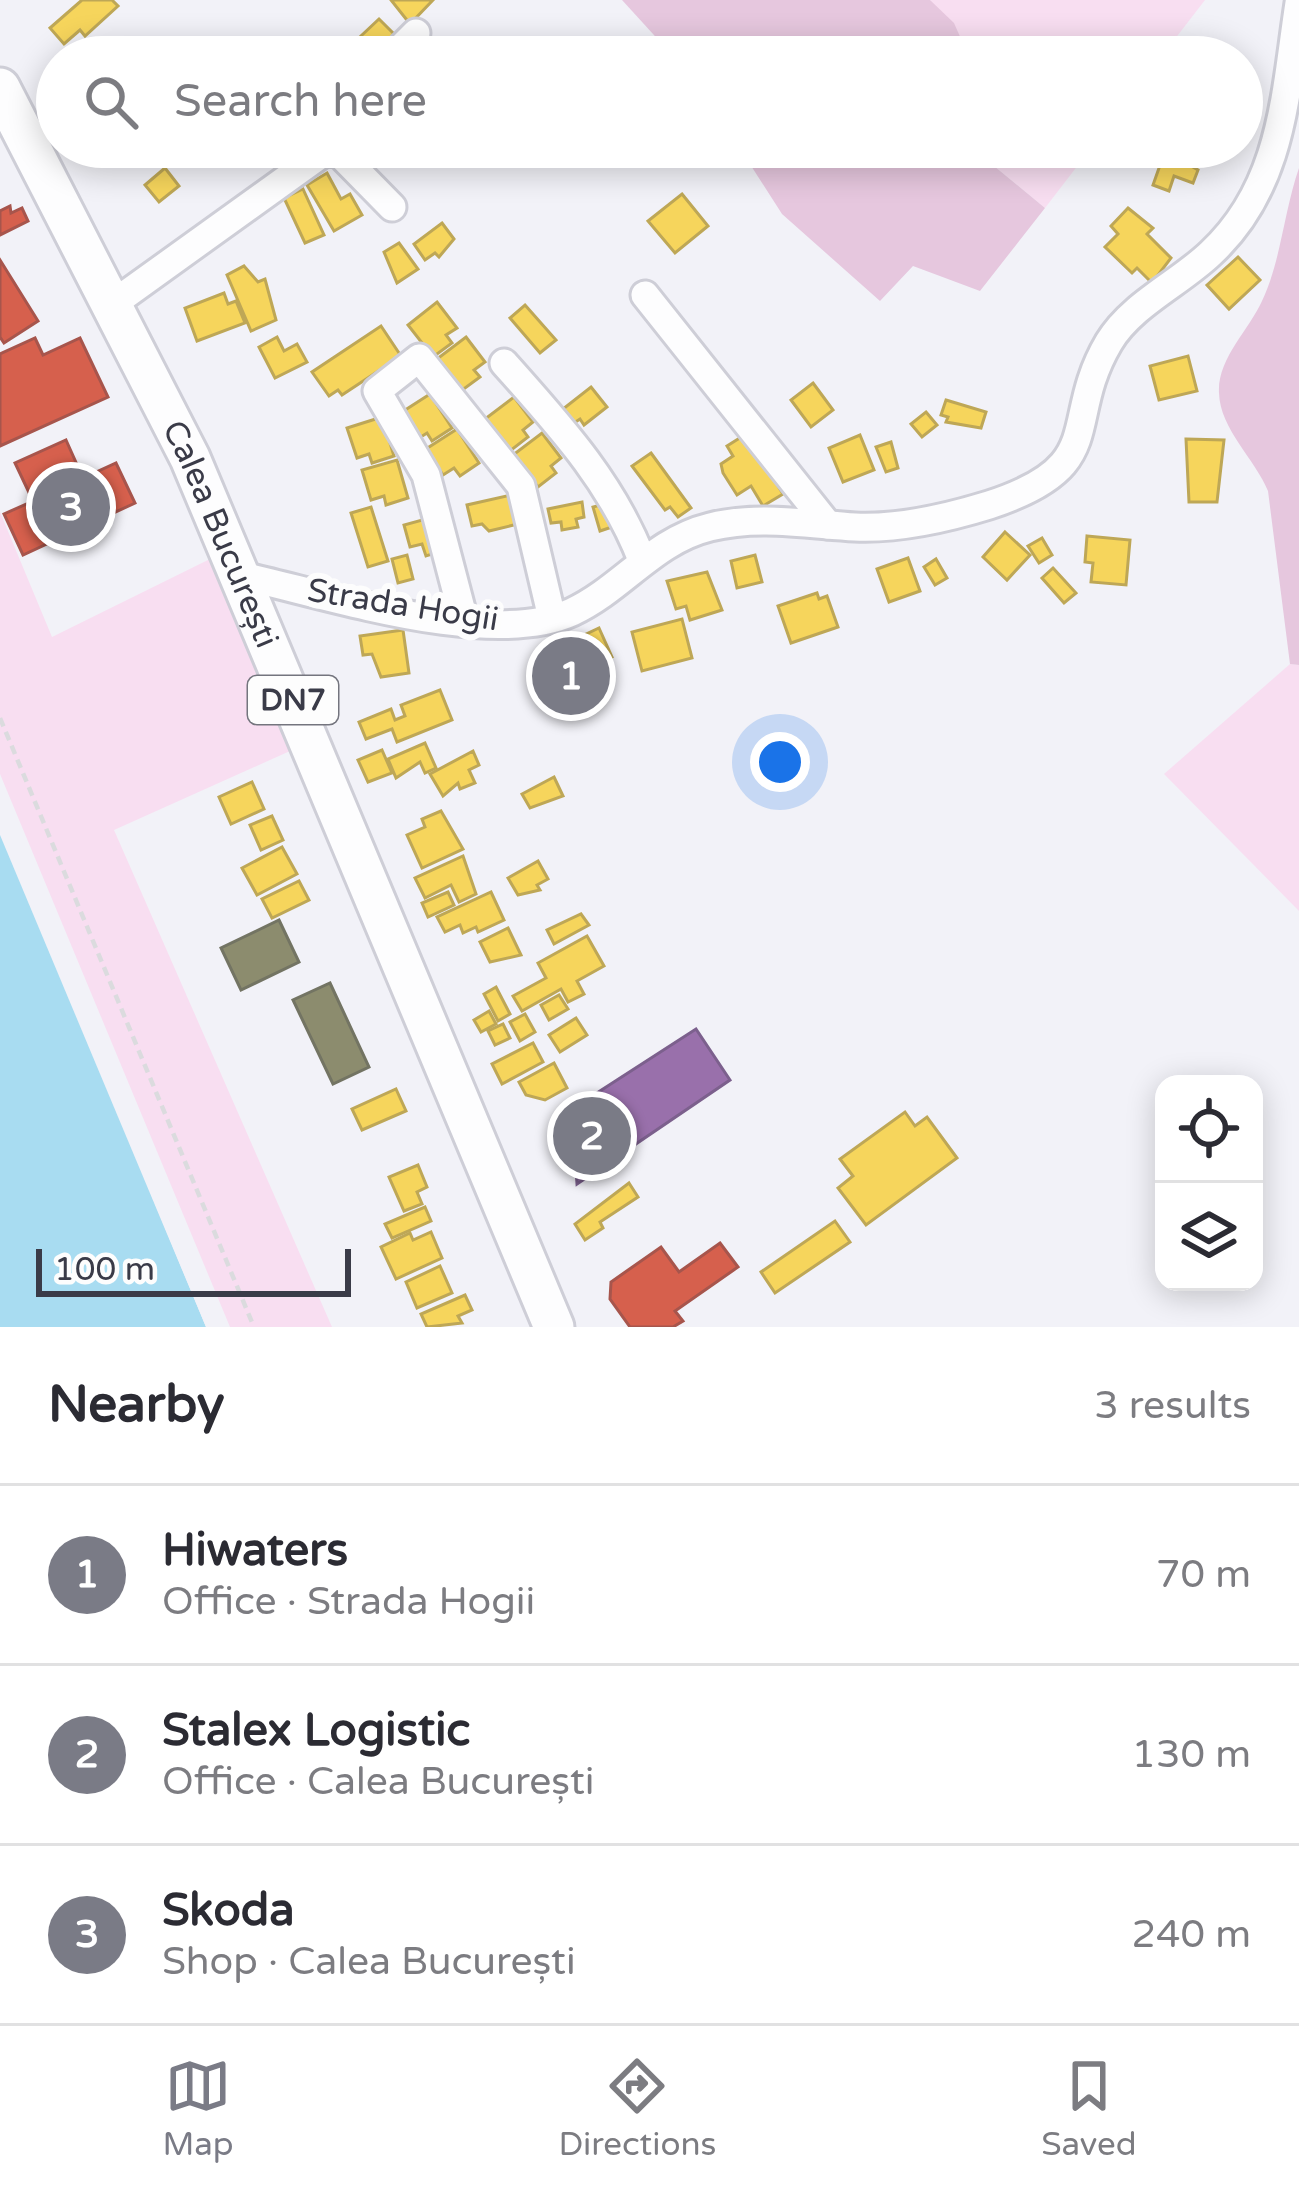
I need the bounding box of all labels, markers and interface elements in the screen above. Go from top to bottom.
search box [36,36,1263,168]
icon: search [78,69,144,135]
text: Search here [174,75,427,129]
street label: Calea București [155,414,287,653]
pin: 3 [32,462,110,552]
street label: Strada Hogii [305,571,501,639]
pin: 1 [532,631,610,721]
road number: DN7 [248,676,338,724]
your location [750,732,810,792]
map controls [1155,1075,1263,1291]
button: locate [1155,1075,1263,1183]
pin: 2 [553,1091,631,1181]
button: layers [1155,1183,1263,1291]
scale bar [36,1243,351,1296]
text: 100 m [54,1250,155,1289]
text: Nearby [48,1374,225,1436]
text: 3 results [1094,1382,1251,1429]
text: Hiwaters [162,1524,348,1578]
text: 1 [75,1551,99,1598]
text: 70 m [1156,1551,1251,1598]
text: Office · Strada Hogii [162,1578,535,1625]
text: Stalex Logistic [162,1704,470,1758]
text: 2 [75,1731,99,1778]
text: 130 m [1132,1731,1251,1778]
text: Office · Calea București [162,1758,595,1805]
text: Skoda [162,1884,295,1938]
text: 3 [75,1911,99,1958]
text: 240 m [1132,1911,1251,1958]
text: Shop · Calea București [162,1938,576,1985]
tab: Map [162,2053,234,2164]
tab: Directions [558,2053,716,2164]
tab: Saved [1041,2053,1137,2164]

